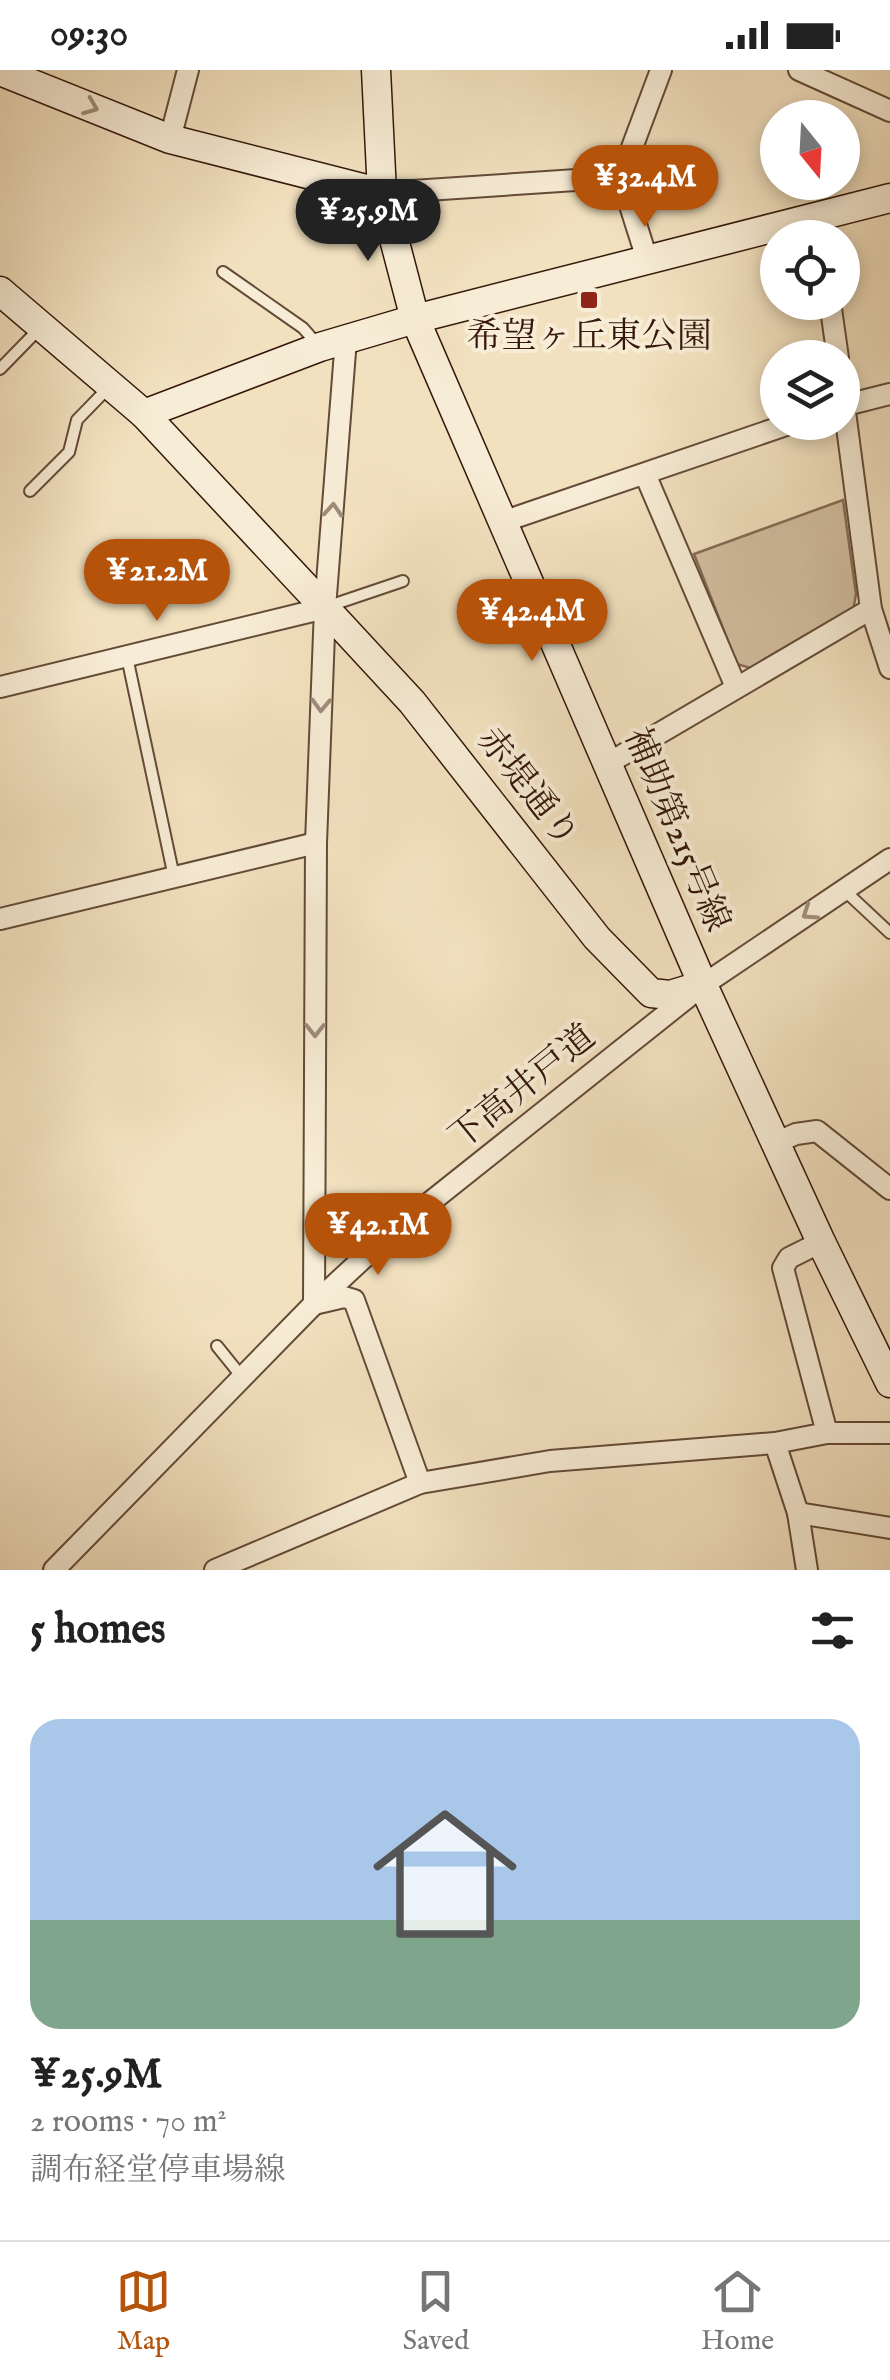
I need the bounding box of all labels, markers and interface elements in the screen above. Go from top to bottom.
text: 09:30 [50,11,128,59]
one-way arrow [81,96,98,116]
north arrow [760,100,860,200]
map controls [760,100,860,440]
pin: ¥32.4M [564,145,726,230]
text: ¥32.4M [593,157,697,198]
pin: ¥25.9M [287,179,449,264]
text: ¥25.9M [318,191,418,232]
button: locate [760,220,860,320]
marker: 希望ヶ丘東公園 [578,289,600,311]
place label: 希望ヶ丘東公園 [466,315,712,360]
button: layers [760,340,860,440]
one-way arrow [321,502,343,518]
pin: ¥21.2M [76,539,238,624]
text: ¥21.2M [106,551,208,592]
pin: ¥42.4M [451,579,613,664]
text: ¥42.4M [479,591,585,632]
one-way arrow [311,698,332,714]
street label: 赤堤通り [466,719,588,857]
street label: 補助第215号線 [613,721,739,939]
one-way arrow [802,901,820,920]
street label: 下高井戸道 [441,1015,605,1161]
one-way arrow [304,1024,326,1039]
pin: ¥42.1M [297,1193,459,1278]
text: ¥42.1M [327,1205,429,1246]
icon: filters [805,1603,860,1658]
text: 5 homes [30,1604,166,1657]
icon: home [355,1784,535,1964]
text: ¥25.9M [30,2049,162,2102]
text: 2 rooms · 70 m² [30,2102,227,2143]
text: 調布経堂停車場線 [30,2151,286,2192]
tab: Map [116,2264,171,2359]
tab: Saved [403,2264,469,2359]
tab: Home [701,2264,774,2359]

